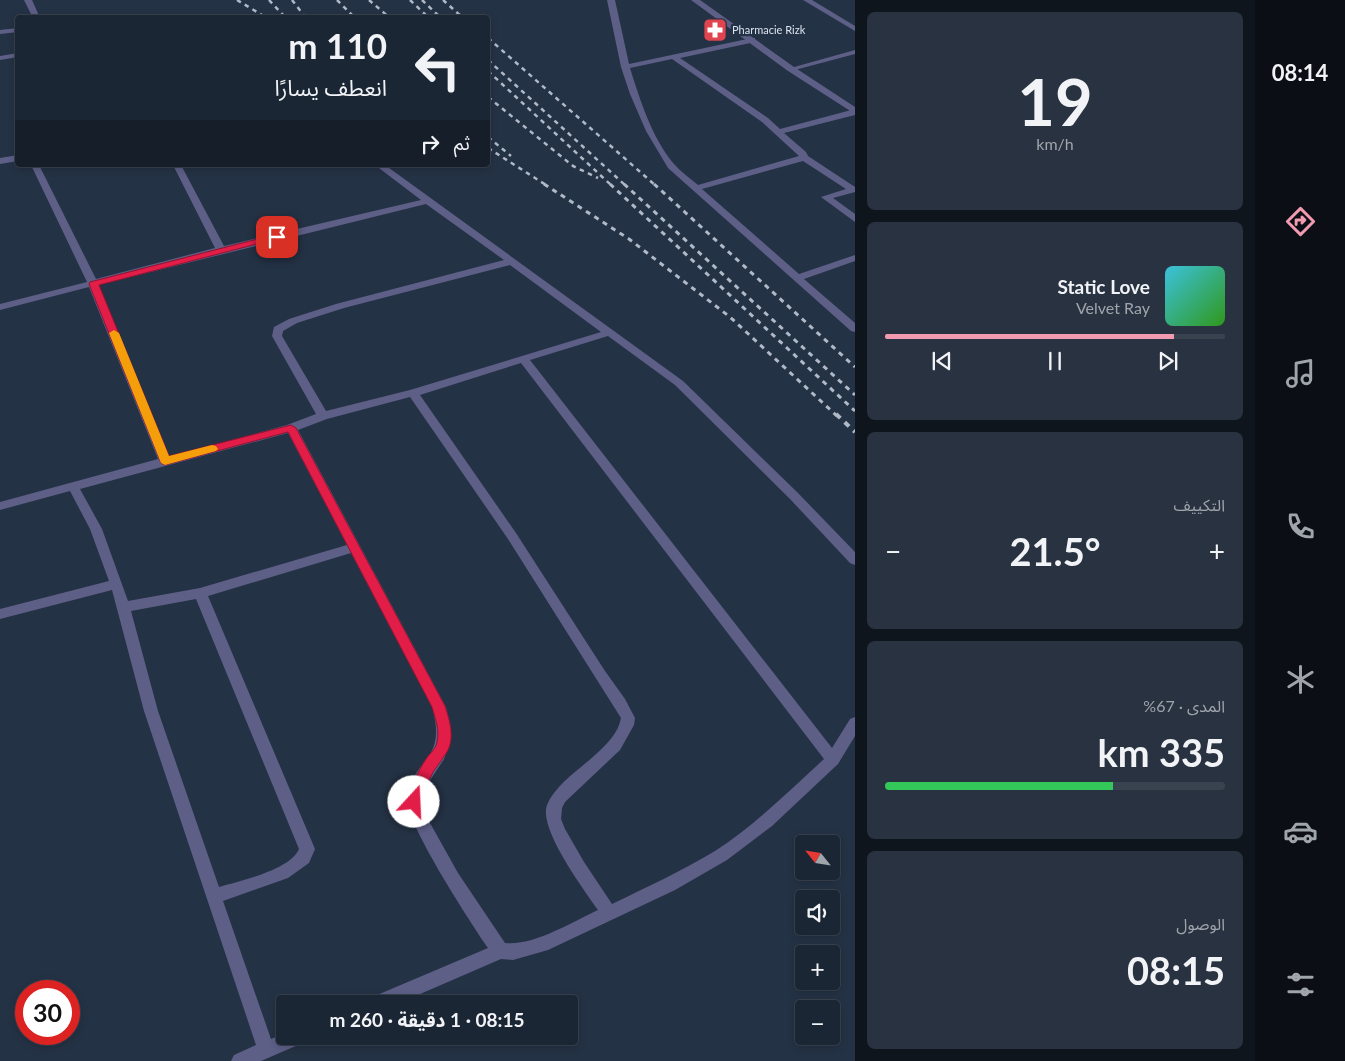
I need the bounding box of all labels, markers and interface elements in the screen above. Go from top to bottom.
pharmacy icon: Pharmacie Rizk [702,17,728,43]
place label: Pharmacie Rizk [732,23,806,36]
text: 110 m [288,24,387,66]
icon: left [405,35,470,100]
text: 08:14 [1272,59,1328,86]
text: 19 [1017,62,1093,140]
text: انعطف يسارًا [275,74,387,101]
icon: right [416,130,444,158]
text: ثم [454,131,470,154]
text: km/h [1036,134,1074,153]
icon: directions [1283,204,1318,239]
pin [256,216,298,258]
icon: arrive [263,223,291,251]
text: Static Love [1058,275,1150,298]
text: Velvet Ray [1076,298,1150,317]
icon: previous [928,347,956,375]
icon: pause [1041,347,1069,375]
icon: next [1154,347,1182,375]
icon: music [1283,356,1318,391]
text: التكييف [1173,495,1225,514]
icon: phone [1283,509,1318,544]
text: 21.5° [1010,528,1100,574]
text: − [885,534,901,568]
text: + [1209,534,1225,568]
icon: climate [1283,662,1318,697]
text: المدى · 67% [1143,696,1225,715]
text: 335 km [1098,729,1225,775]
position arrow [387,775,439,827]
icon: car [1283,814,1318,849]
north arrow [795,835,840,880]
map controls [795,835,840,1045]
button: sound [795,890,840,935]
text: الوصول [1176,914,1225,933]
button: + [795,945,840,990]
text: 08:15 [1127,947,1225,993]
icon: filters [1283,967,1318,1002]
speed limit sign: 30 [15,980,80,1045]
button: − [795,1000,840,1045]
text: 08:15 · 1 دقيقة · 260 m [330,1008,524,1031]

